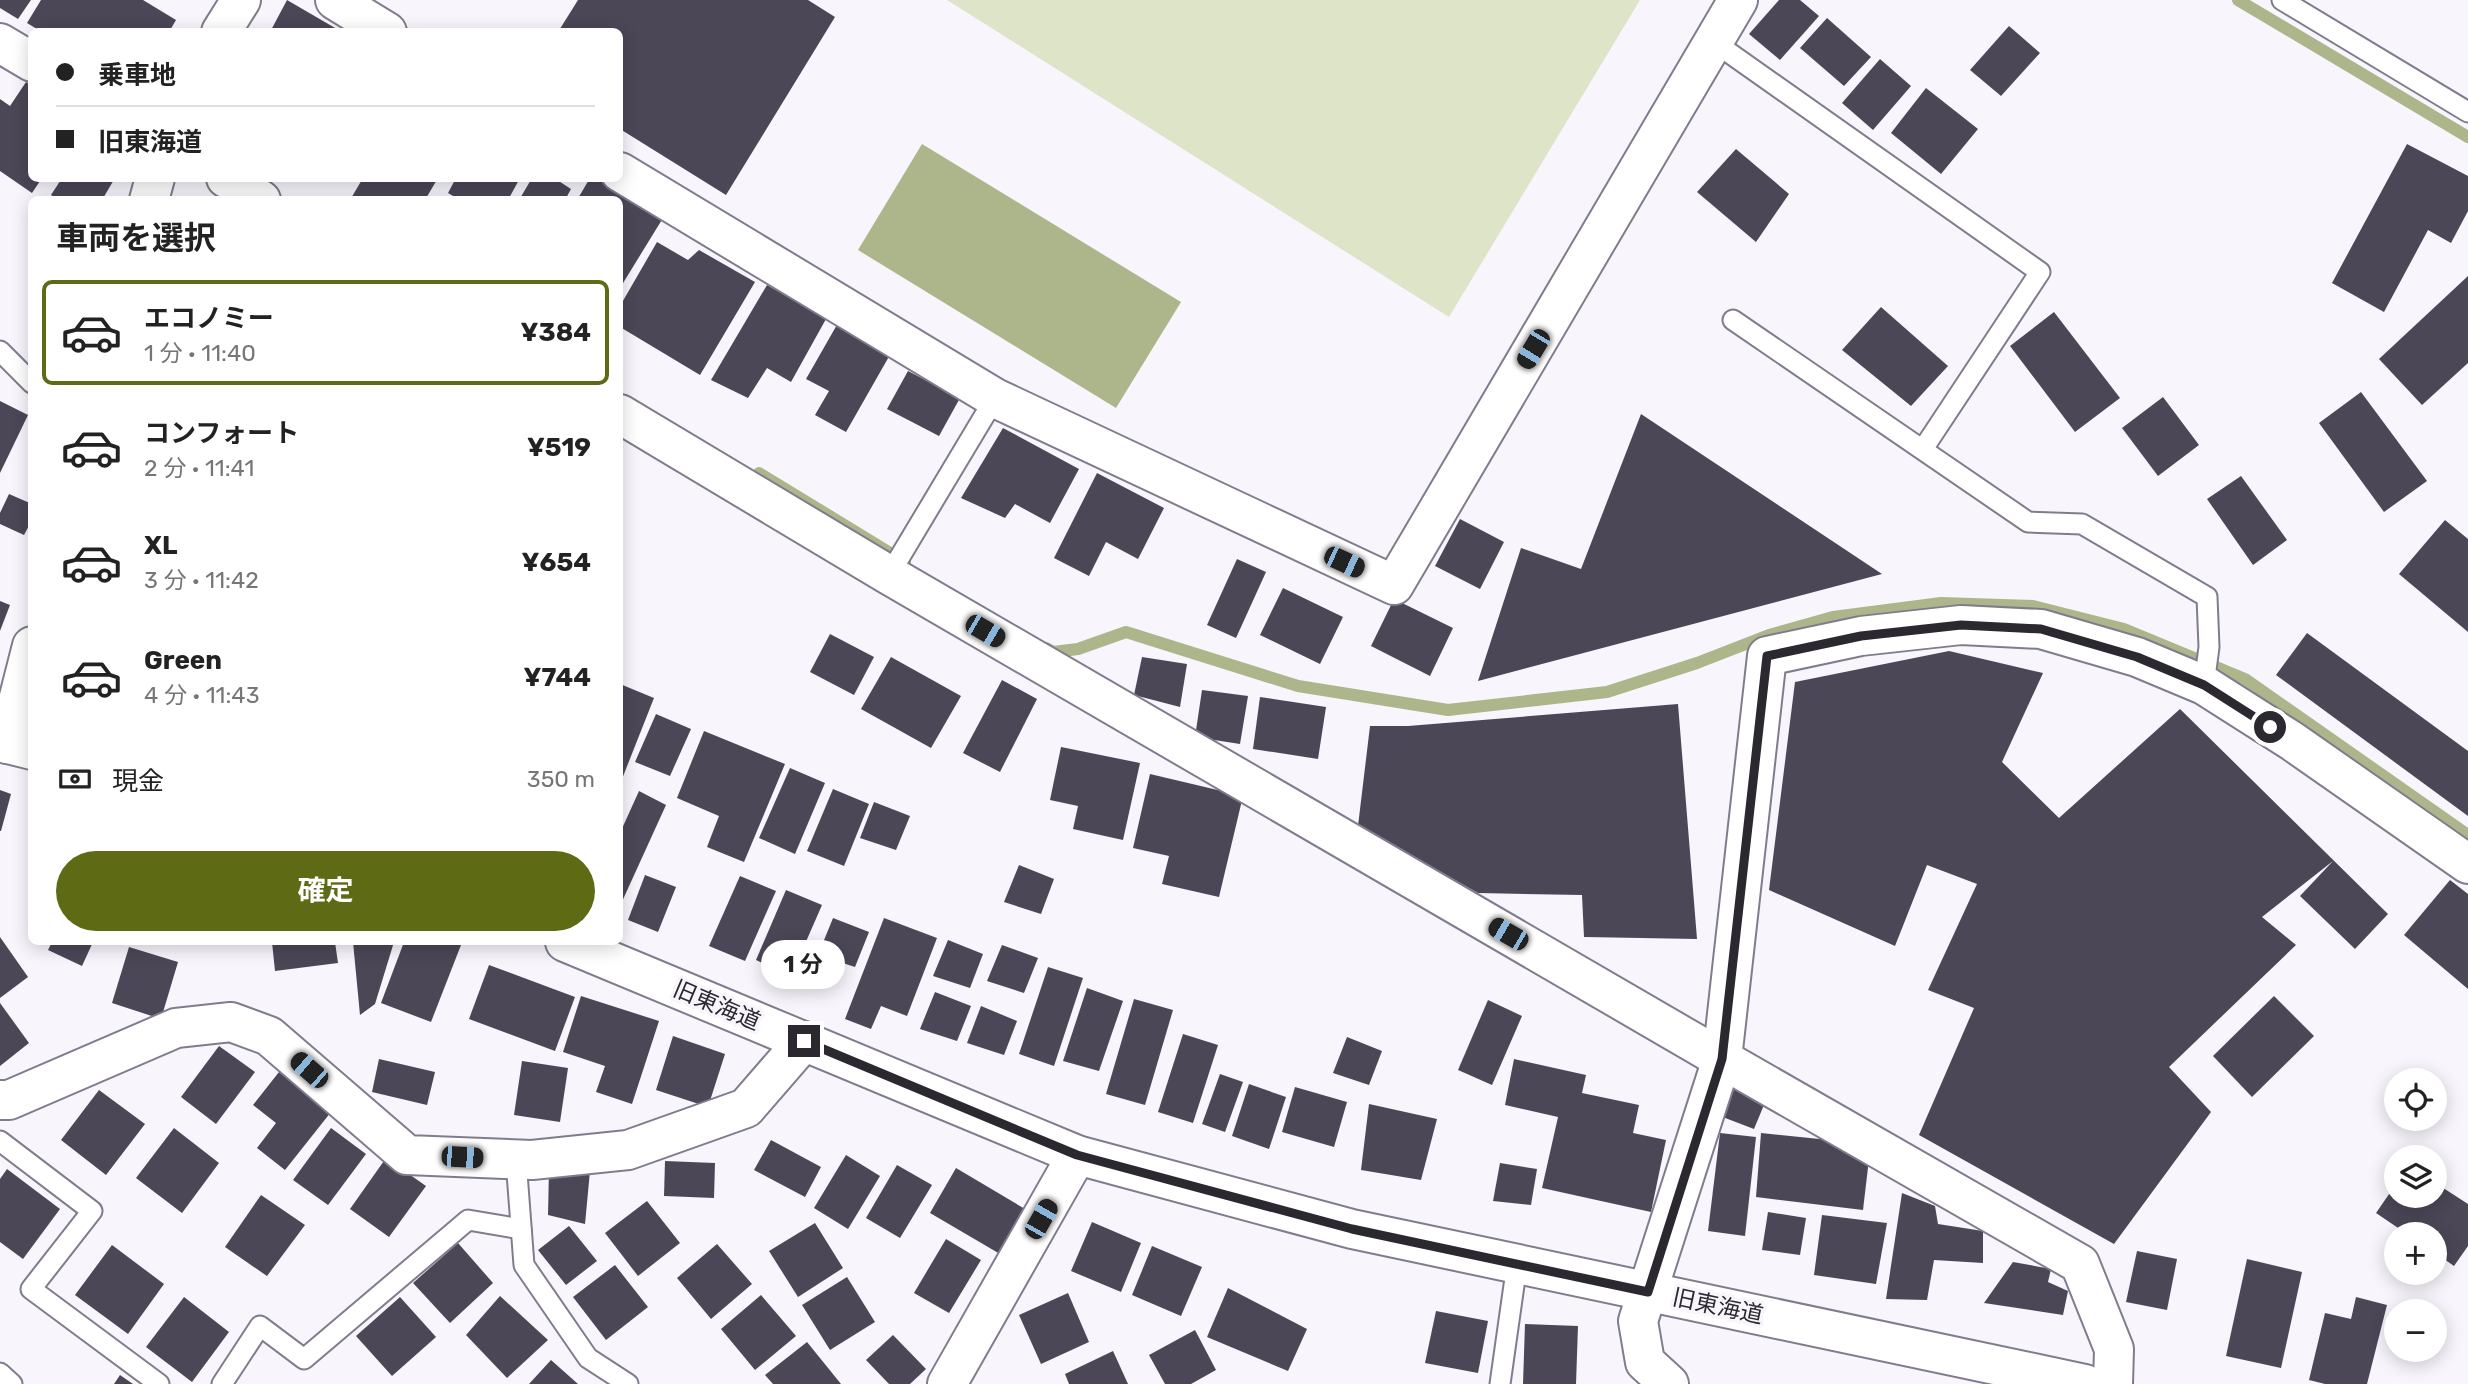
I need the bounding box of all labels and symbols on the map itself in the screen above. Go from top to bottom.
car [1514,326,1553,372]
car [1321,544,1368,580]
car [962,611,1009,651]
route start [2254,711,2286,743]
car [1485,914,1532,954]
callout: 1 分 [762,940,846,988]
street label: 旧東海道 [669,974,765,1036]
route end [788,1025,820,1057]
car [287,1048,332,1092]
car [441,1145,484,1169]
car [1022,1196,1061,1242]
street label: 旧東海道 [1670,1283,1766,1329]

